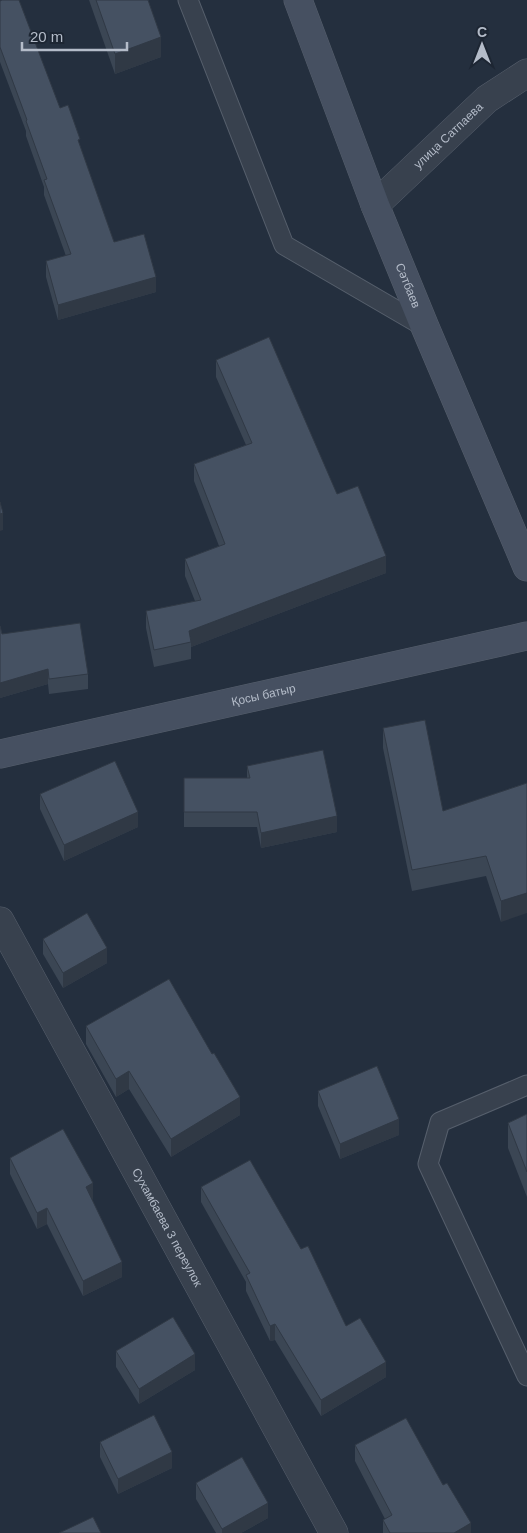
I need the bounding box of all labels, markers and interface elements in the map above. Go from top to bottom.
scale bar [22,20,128,52]
north arrow [457,20,507,70]
text: С [477,24,487,40]
text: 20 m [30,28,63,45]
street label: улица Сатпаева [411,99,486,172]
street label: Сәтбаев [393,261,423,310]
street label: Қосы батыр [230,681,297,709]
street label: Сухамбаева 3 переулок [129,1166,206,1290]

